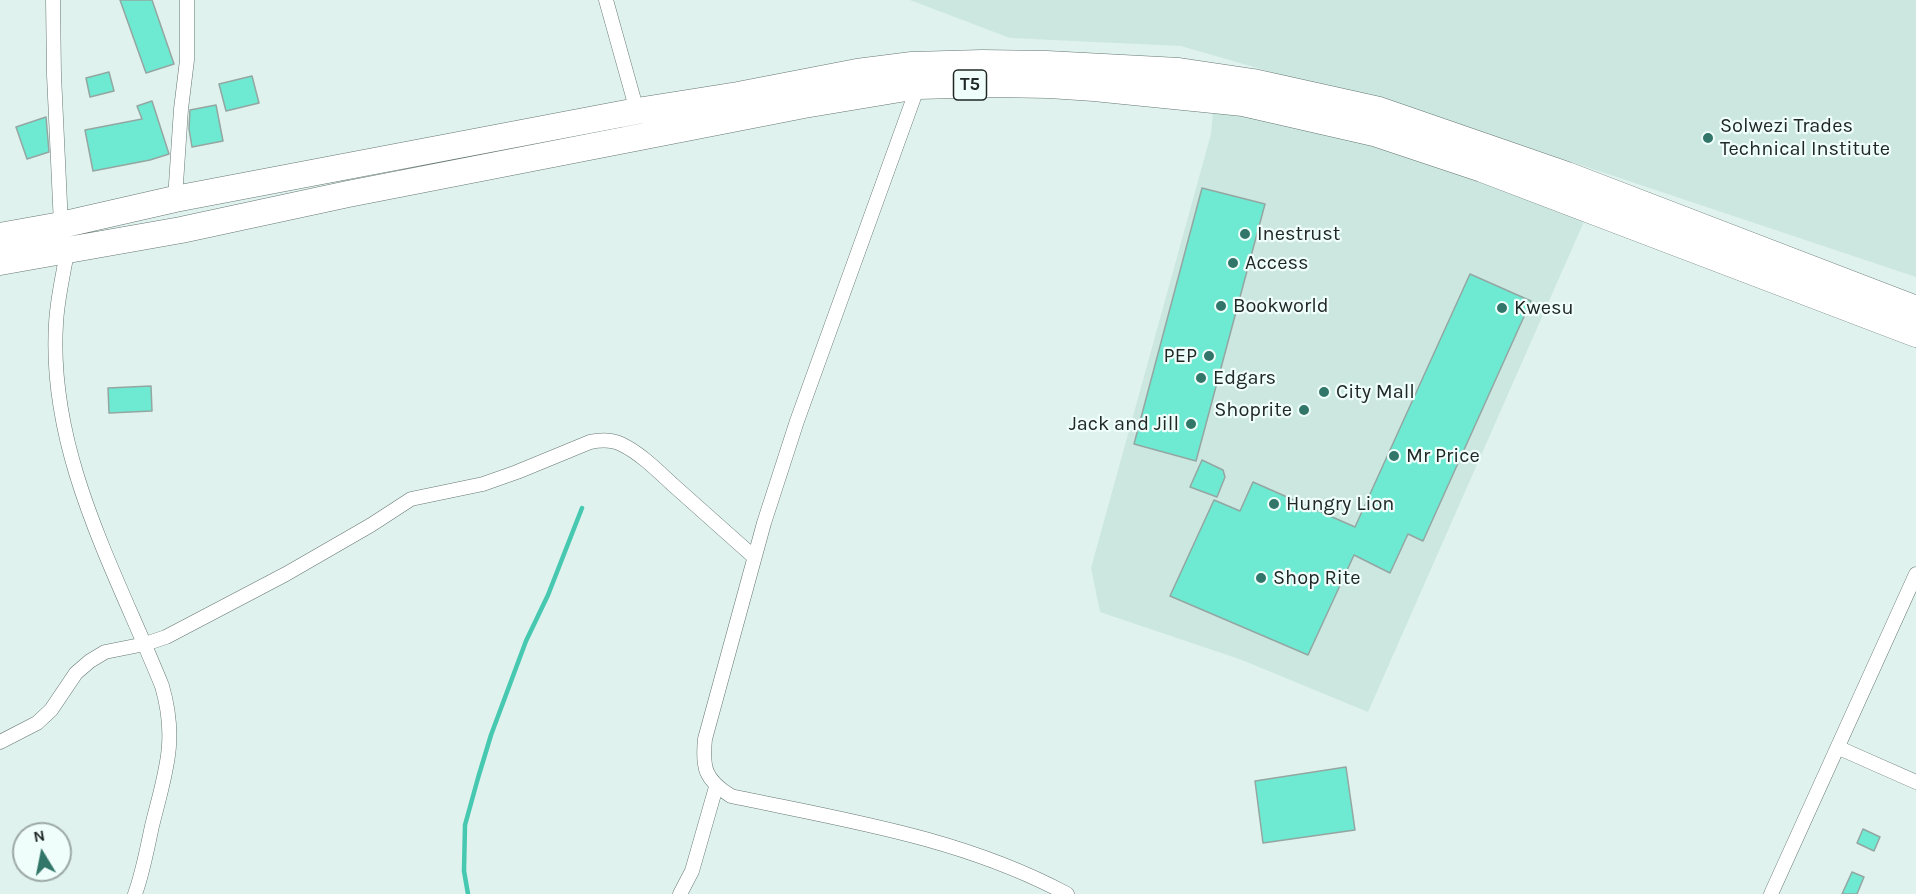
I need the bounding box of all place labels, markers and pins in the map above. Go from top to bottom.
place label: Solwezi Trades Technical Institute [1720,114,1890,161]
marker: Solwezi Trades Technical Institute [1701,131,1715,145]
place label: Inestrust [1257,222,1340,246]
marker: Inestrust [1238,227,1252,241]
place label: Access [1245,251,1308,275]
marker: Access [1226,256,1240,270]
place label: Bookworld [1233,294,1329,318]
place label: Kwesu [1514,296,1574,320]
marker: Bookworld [1214,299,1228,313]
marker: Kwesu [1495,301,1509,315]
place label: PEP [1164,344,1197,368]
marker: PEP [1202,349,1216,363]
place label: Edgars [1213,366,1276,390]
marker: Edgars [1194,371,1208,385]
place label: City Mall [1336,380,1415,404]
marker: City Mall [1317,385,1331,399]
place label: Shoprite [1214,398,1292,422]
marker: Shoprite [1297,403,1311,417]
place label: Jack and Jill [1069,412,1179,436]
marker: Jack and Jill [1184,417,1198,431]
place label: Mr Price [1406,444,1480,468]
marker: Mr Price [1387,449,1401,463]
place label: Hungry Lion [1286,492,1394,516]
marker: Hungry Lion [1267,497,1281,511]
place label: Shop Rite [1273,566,1361,590]
marker: Shop Rite [1254,571,1268,585]

